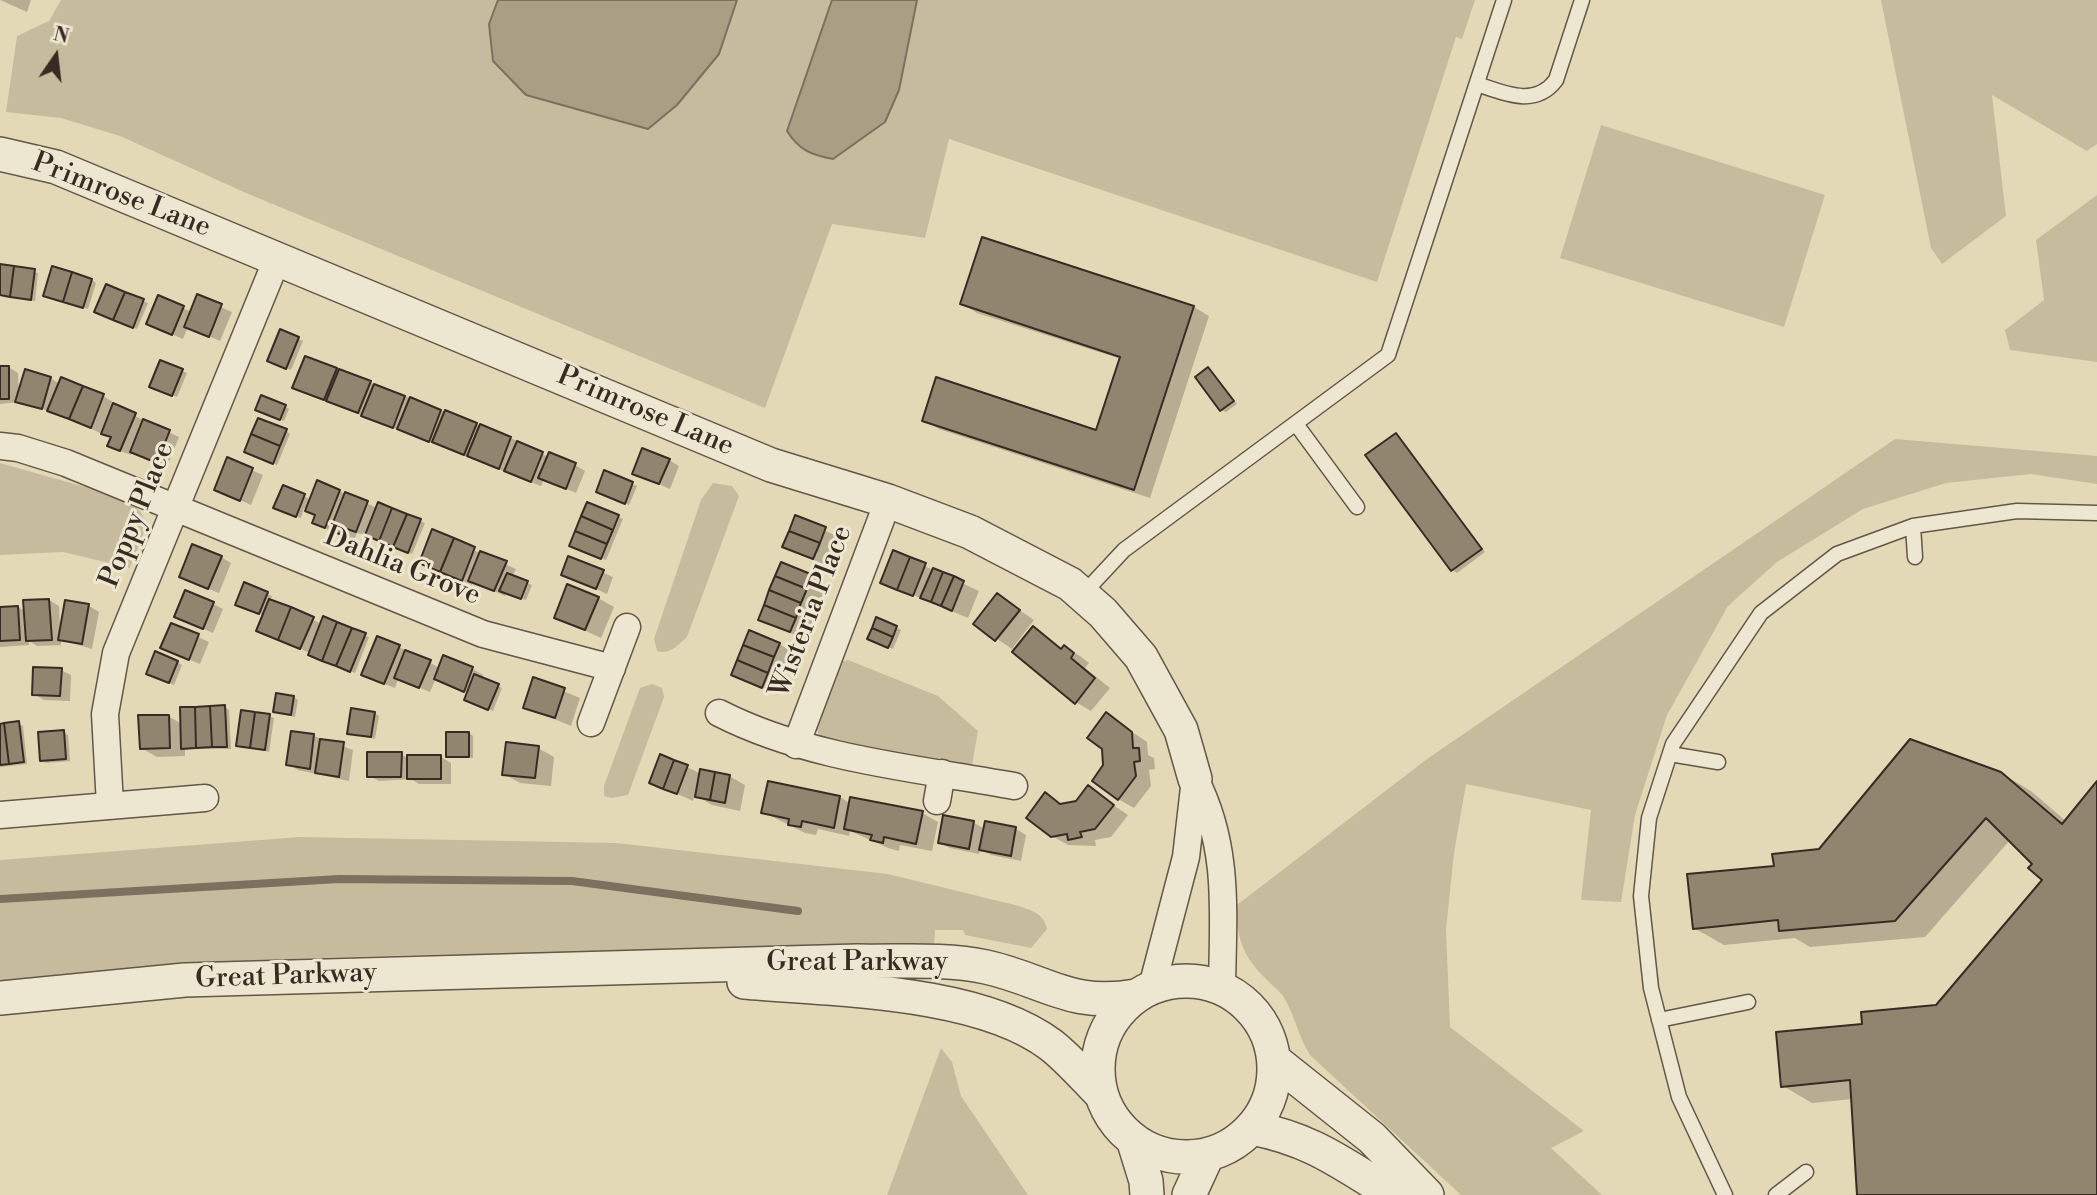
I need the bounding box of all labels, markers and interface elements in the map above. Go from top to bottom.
north arrow [21,21,91,91]
text: N [51,22,71,49]
street label: Primrose Lane [27,146,215,246]
street label: Primrose Lane [552,360,738,464]
street label: Poppy Place [94,437,182,593]
street label: Dahlia Grove [319,520,485,614]
street label: Wisteria Place [764,521,860,703]
street label: Great Parkway [766,946,948,980]
street label: Great Parkway [195,957,377,997]

